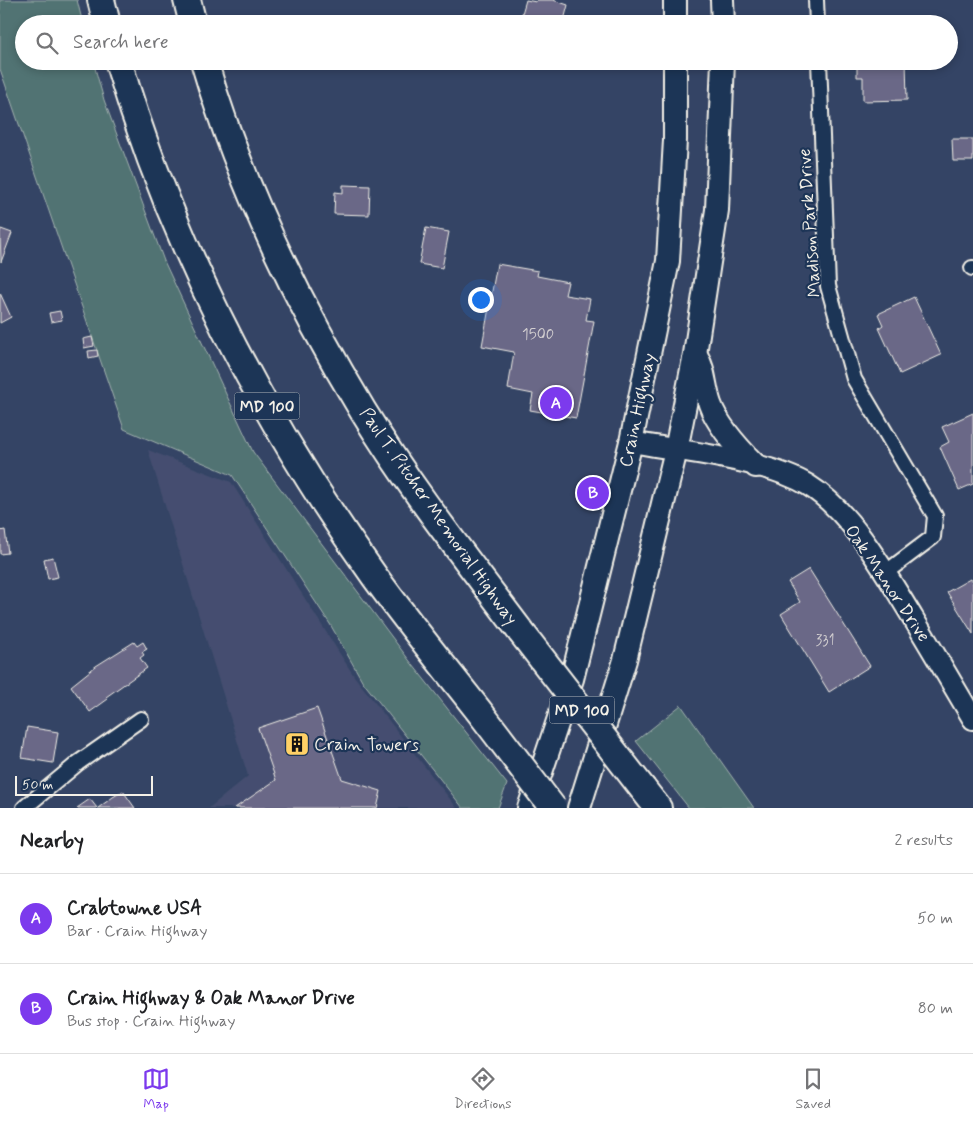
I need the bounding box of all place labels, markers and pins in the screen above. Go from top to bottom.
pin: A [540,384,572,422]
pin: B [577,474,609,512]
building icon: Crain Towers [284,731,310,757]
place label: Crain Towers [314,733,419,757]

